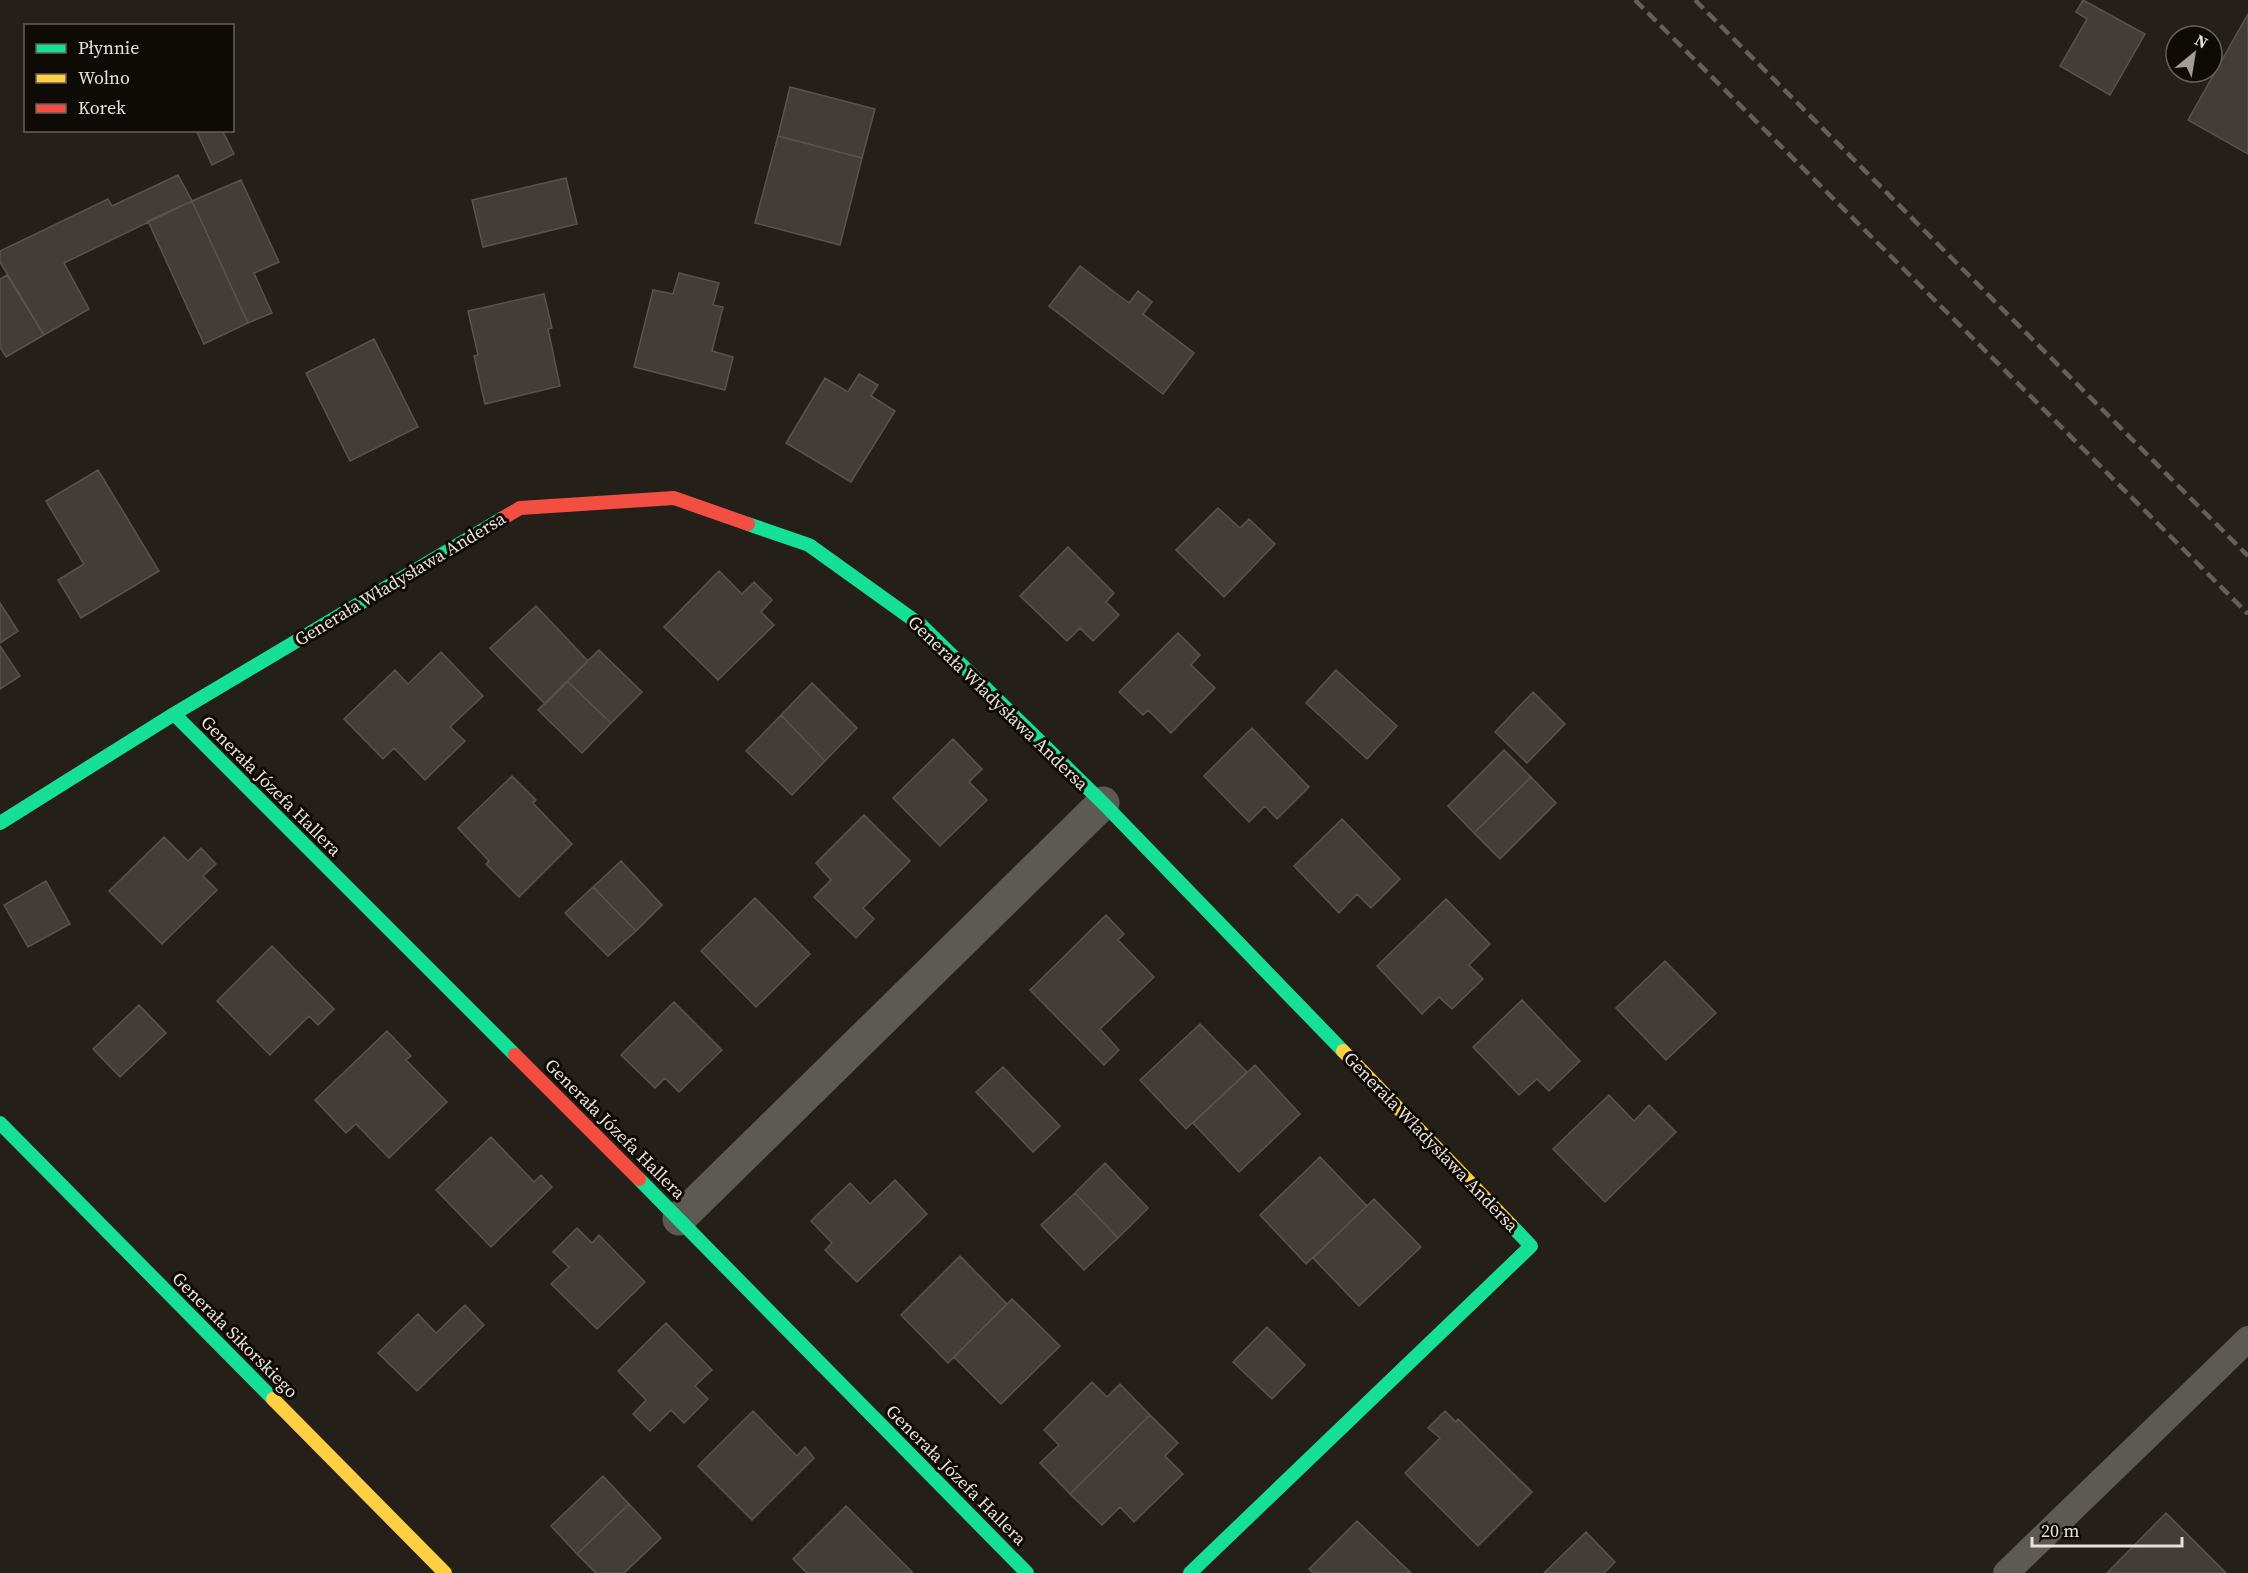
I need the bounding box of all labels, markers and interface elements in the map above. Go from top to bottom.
legend [24,24,234,132]
north arrow [2164,24,2224,84]
text: N [2191,29,2212,54]
text: Płynnie [78,35,139,60]
text: Wolno [78,65,130,90]
text: Korek [78,95,126,120]
street label: Generała Władysława Andersa [290,505,511,652]
street label: Generała Władysława Andersa [903,610,1095,796]
street label: Generała Józefa Hallera [196,710,348,862]
street label: Generała Władysława Andersa [1338,1046,1525,1238]
street label: Generała Józefa Hallera [540,1053,692,1205]
street label: Generała Sikorskiego [167,1266,304,1403]
street label: Generała Józefa Hallera [881,1399,1033,1551]
scale bar [2032,1510,2182,1548]
text: 20 m [2041,1518,2079,1543]

